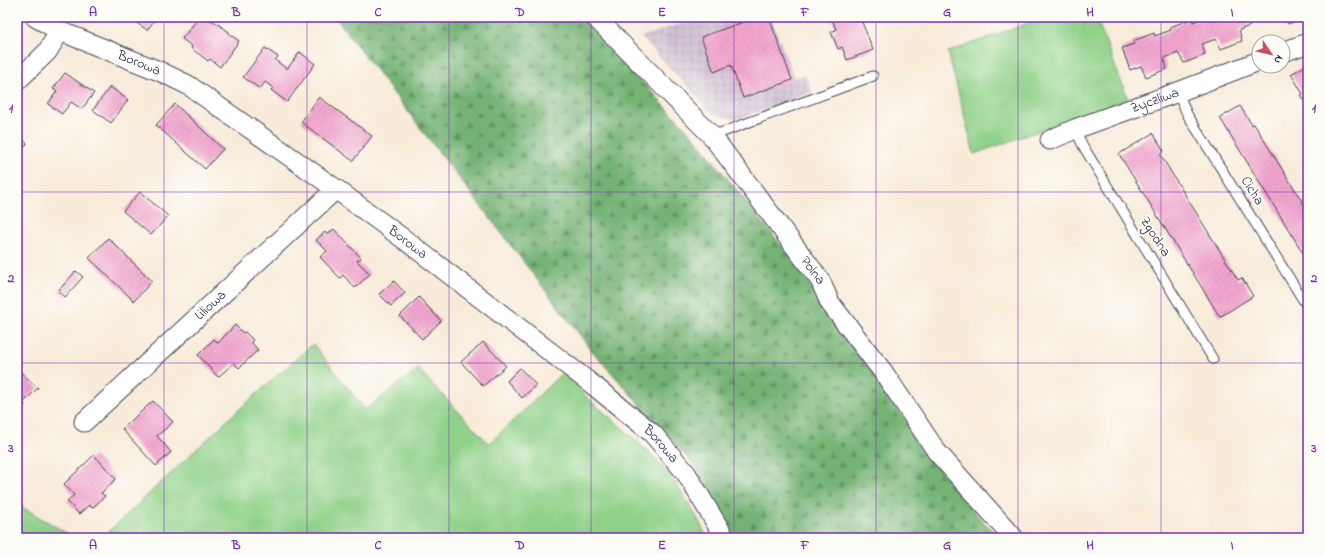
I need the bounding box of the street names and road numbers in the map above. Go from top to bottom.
street label: Borowa [113,44,164,81]
street label: Życzliwa [1128,82,1182,119]
street label: Cicha [1235,172,1269,210]
street label: Zgodna [1134,213,1176,262]
street label: Borowa [383,220,432,264]
street label: Polna [795,252,831,289]
street label: Liliowa [190,285,231,325]
street label: Borowa [638,419,684,468]

